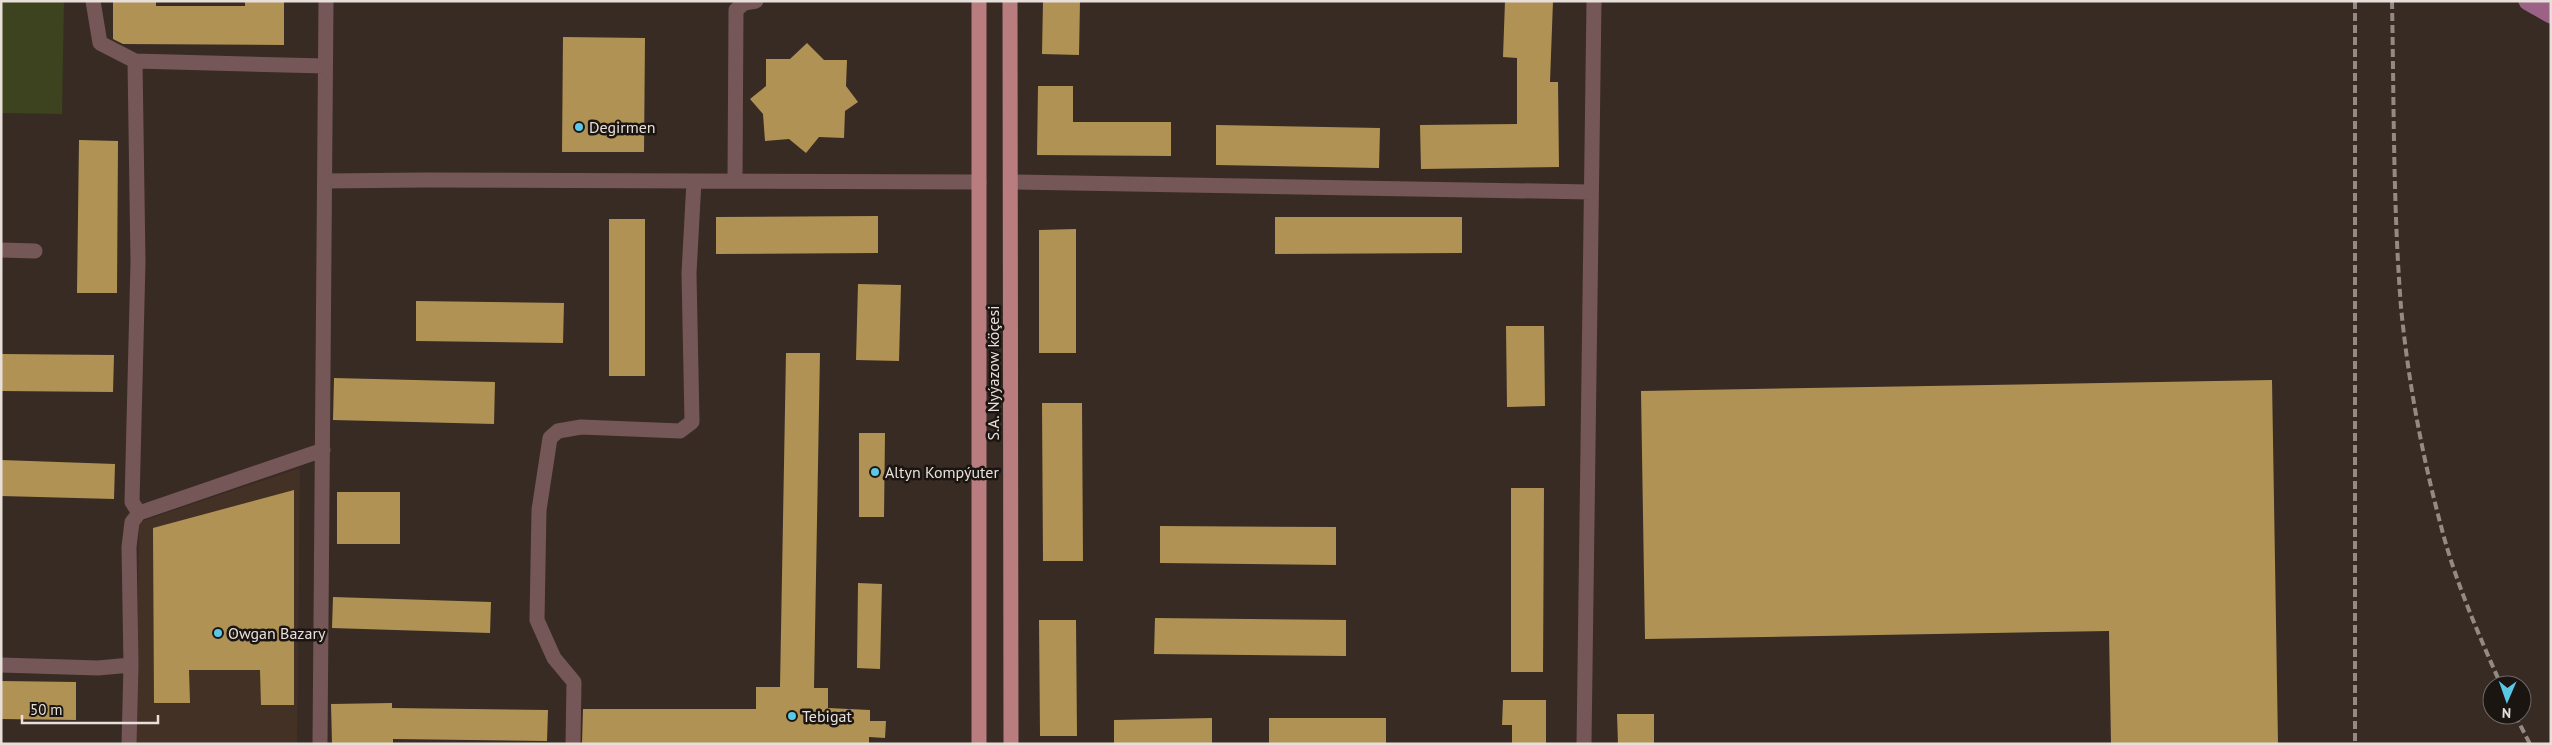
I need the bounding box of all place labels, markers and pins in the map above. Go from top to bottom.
place label: Degirmen [589,117,656,137]
marker: Degirmen [573,121,585,133]
place label: Altyn Kompýuter [885,462,999,482]
marker: Altyn Kompýuter [869,466,881,478]
place label: Owgan Bazary [228,623,326,643]
marker: Owgan Bazary [212,627,224,639]
place label: Tebigat [802,706,852,726]
marker: Tebigat [786,710,798,722]

